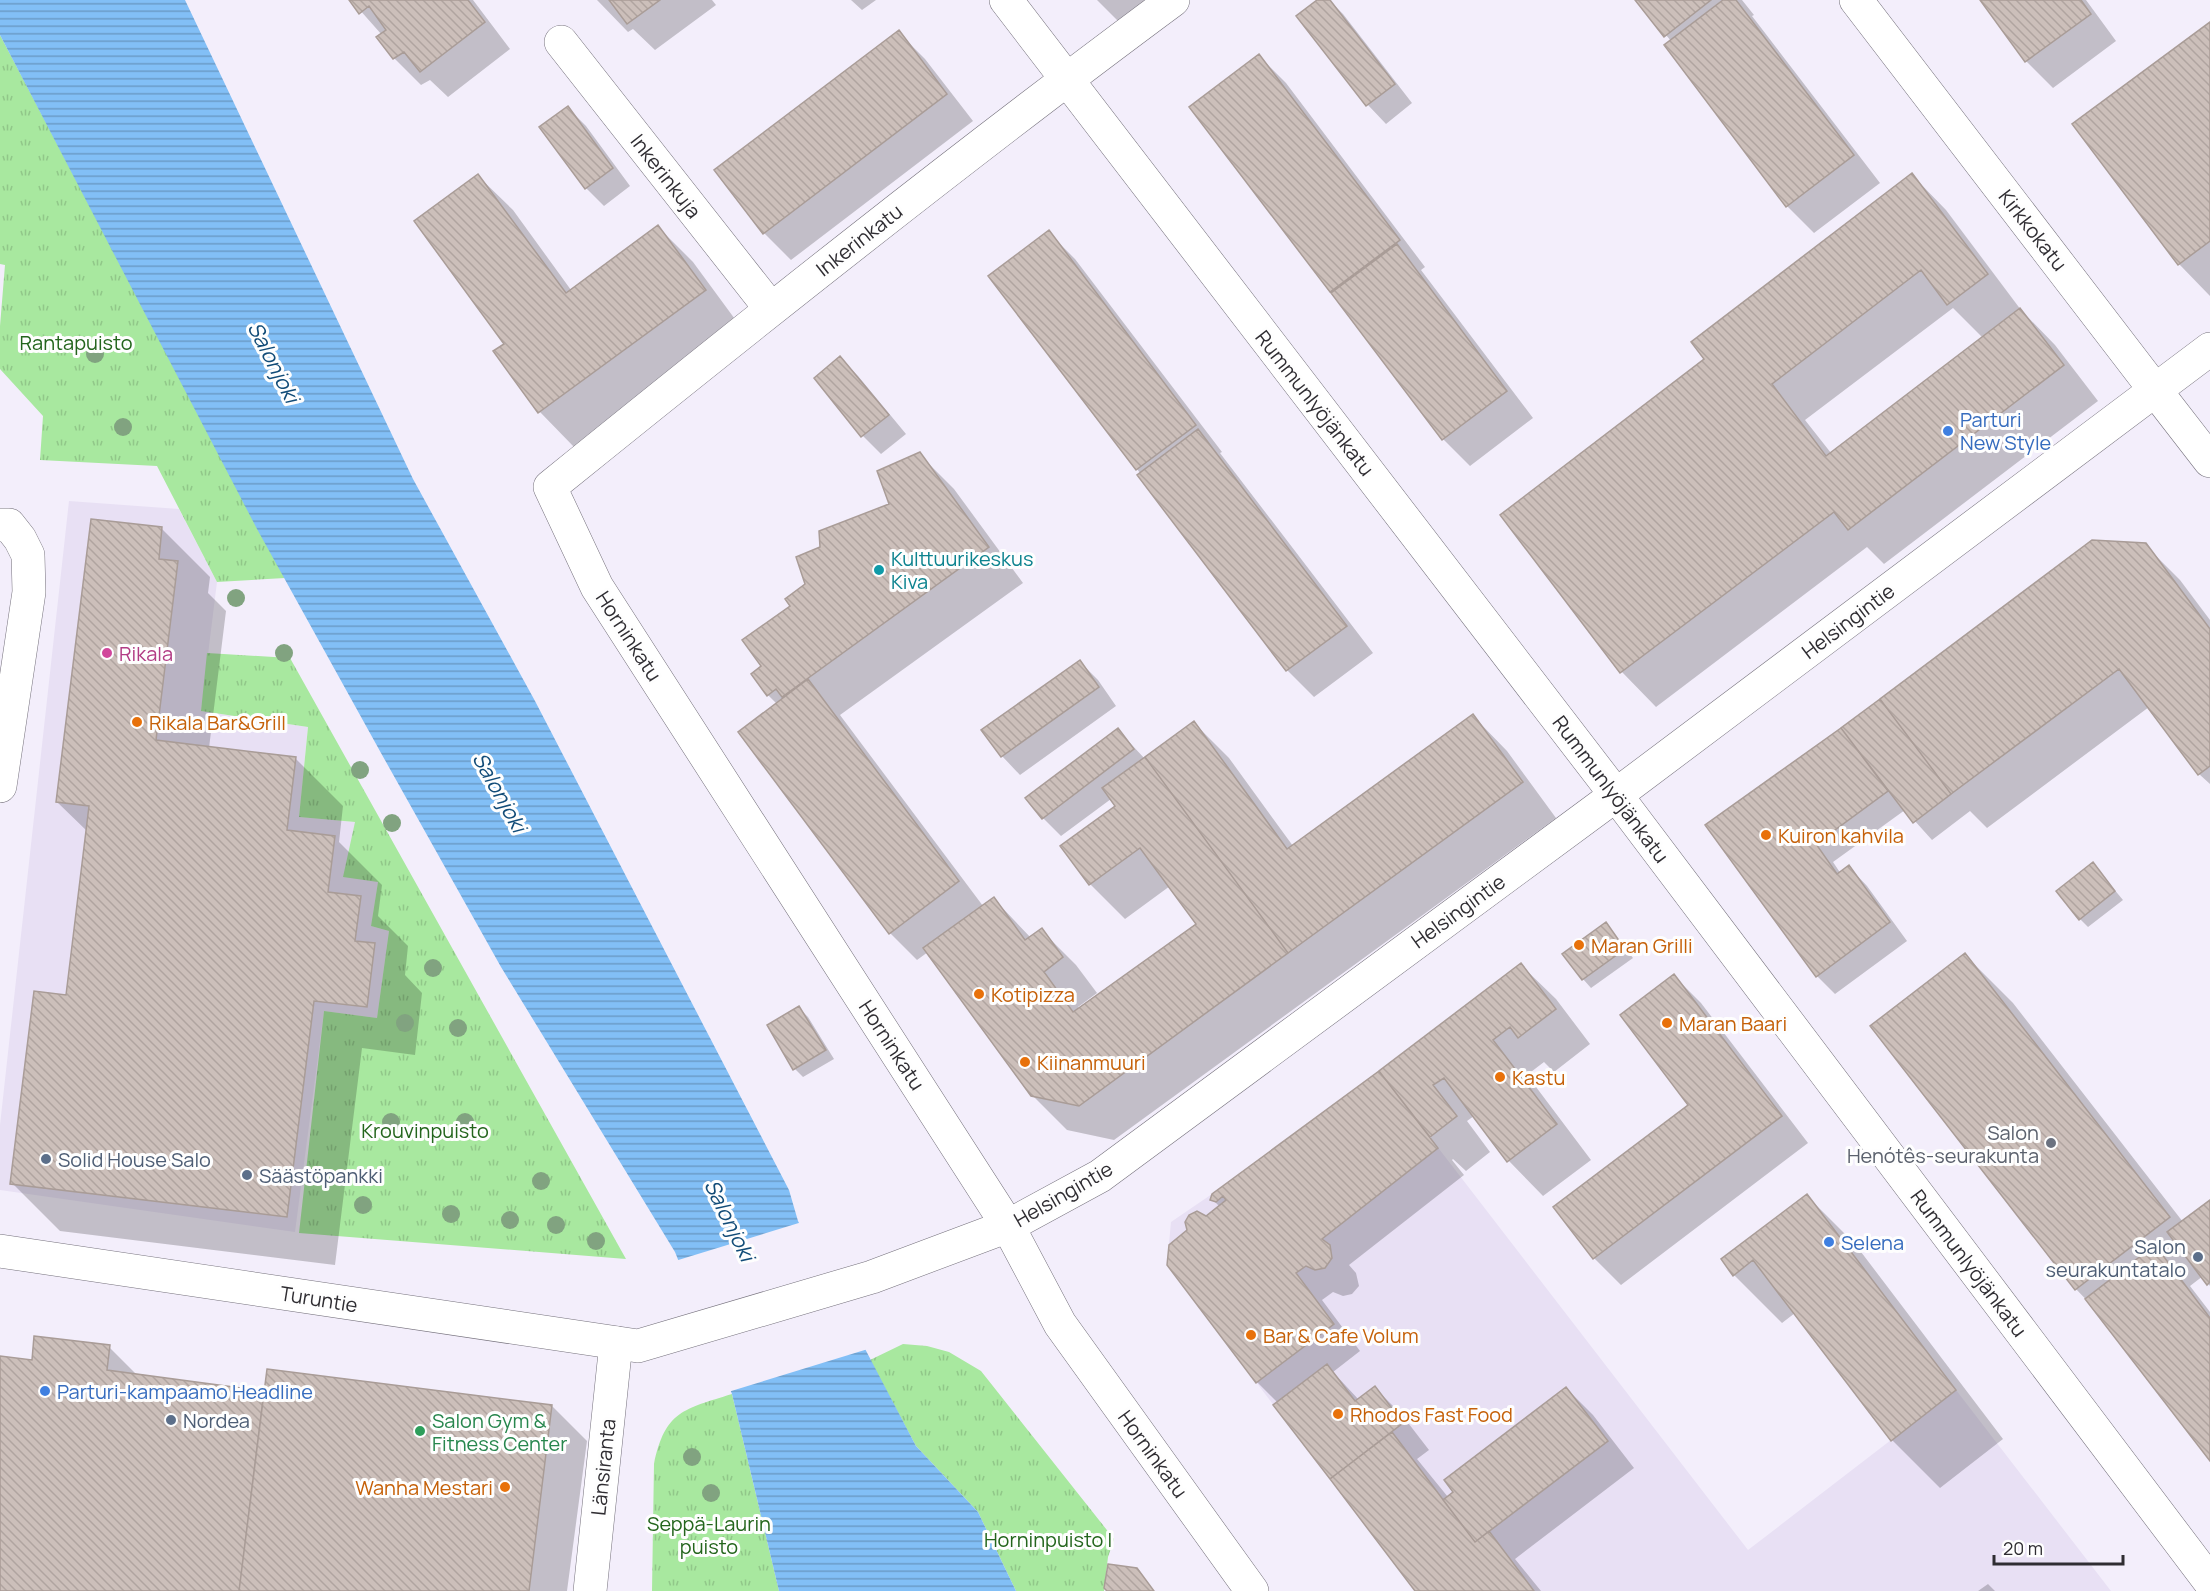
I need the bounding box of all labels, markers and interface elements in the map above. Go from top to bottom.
street label: Inkerinkuja [625,128,707,224]
street label: Kirkkokatu [1993,184,2073,276]
street label: Inkerinkatu [810,198,908,282]
water label: Salonjoki [242,317,308,410]
street label: Rummunlyöjänkatu [1250,325,1380,481]
park label: Rantapuisto [19,329,133,356]
place label: Parturi New Style [1960,406,2051,456]
marker: Parturi New Style [1941,424,1955,438]
place label: Kulttuurikeskus Kiva [891,545,1033,595]
marker: Kulttuurikeskus Kiva [872,563,886,577]
street label: Helsingintie [1796,577,1900,665]
street label: Horninkatu [590,586,668,686]
place label: Rikala [119,640,173,667]
marker: Rikala [100,646,114,660]
place label: Rikala Bar&Grill [149,709,286,736]
street label: Rummunlyöjänkatu [1547,710,1675,868]
marker: Rikala Bar&Grill [130,715,144,729]
water label: Salonjoki [467,747,535,840]
place label: Kuiron kahvila [1778,822,1904,849]
marker: Kuiron kahvila [1759,828,1773,842]
street label: Helsingintie [1406,868,1510,954]
place label: Maran Grilli [1591,932,1693,959]
marker: Maran Grilli [1572,938,1586,952]
place label: Kotipizza [991,981,1075,1008]
marker: Kotipizza [972,987,986,1001]
street label: Horninkatu [853,995,931,1095]
place label: Maran Baari [1679,1010,1787,1037]
marker: Maran Baari [1660,1016,1674,1030]
place label: Kiinanmuuri [1037,1049,1146,1076]
marker: Kiinanmuuri [1018,1055,1032,1069]
place label: Kastu [1512,1064,1565,1091]
marker: Kastu [1493,1070,1507,1084]
park label: Krouvinpuisto [361,1117,489,1144]
place label: Salon Henótês-seurakunta [1847,1119,2039,1169]
marker: Salon Henótês-seurakunta [2044,1136,2058,1150]
place label: Solid House Salo [58,1146,211,1173]
marker: Solid House Salo [39,1152,53,1166]
street label: Helsingintie [1009,1155,1117,1233]
place label: Säästöpankki [259,1162,383,1189]
marker: Säästöpankki [240,1168,254,1182]
water label: Salonjoki [698,1175,763,1268]
street label: Rummunlyöjänkatu [1905,1184,2033,1342]
place label: Selena [1841,1229,1904,1256]
place label: Salon seurakuntatalo [2046,1233,2186,1283]
marker: Selena [1822,1235,1836,1249]
marker: Salon seurakuntatalo [2191,1250,2205,1264]
street label: Turuntie [278,1280,360,1318]
place label: Bar & Cafe Volum [1263,1322,1419,1349]
marker: Bar & Cafe Volum [1244,1328,1258,1342]
place label: Parturi-kampaamo Headline [57,1378,313,1405]
marker: Parturi-kampaamo Headline [38,1384,52,1398]
place label: Rhodos Fast Food [1350,1401,1513,1428]
street label: Horninkatu [1112,1405,1194,1503]
place label: Nordea [183,1407,250,1434]
place label: Salon Gym & Fitness Center [432,1407,567,1457]
marker: Rhodos Fast Food [1331,1407,1345,1421]
marker: Nordea [164,1413,178,1427]
street label: Länsiranta [584,1417,622,1517]
marker: Salon Gym & Fitness Center [413,1424,427,1438]
place label: Wanha Mestari [355,1474,493,1501]
marker: Wanha Mestari [498,1480,512,1494]
park label: Seppä-Laurin puisto [647,1510,771,1560]
park label: Horninpuisto I [984,1526,1112,1553]
scale bar [1994,1528,2123,1566]
text: 20 m [2003,1536,2043,1560]

